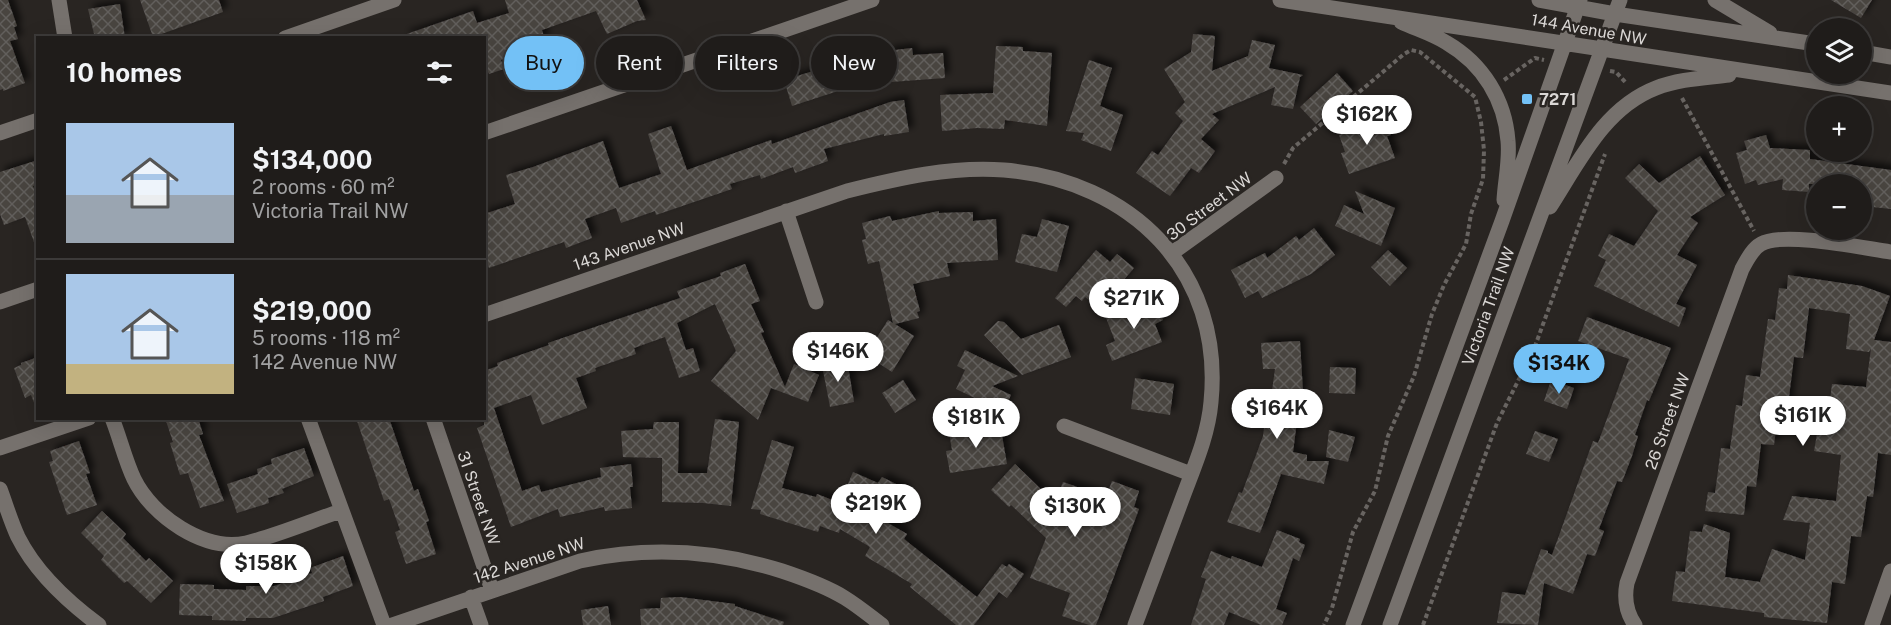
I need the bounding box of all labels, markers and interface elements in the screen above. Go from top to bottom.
street label: 144 Avenue NW [1530,10,1648,49]
map controls [1806,18,1872,240]
button: layers [1806,18,1872,84]
chip: Buy [504,36,584,90]
chip: Rent [596,36,683,90]
chip: Filters [695,36,799,90]
chip: New [811,36,897,90]
icon: filters [423,56,456,89]
text: 10 homes [66,57,182,88]
place label: 7271 [1539,90,1576,109]
marker: 7271 [1520,92,1534,106]
pin: $162K [1325,95,1409,146]
button: + [1806,96,1872,162]
text: $162K [1336,102,1398,126]
text: $134,000 [252,144,372,175]
icon: home [114,147,186,219]
street label: 30 Street NW [1163,168,1256,245]
button: − [1806,174,1872,240]
text: 2 rooms · 60 m² [252,175,395,199]
text: Victoria Trail NW [252,199,408,223]
street label: 143 Avenue NW [571,219,687,274]
street label: Victoria Trail NW [1458,244,1519,368]
pin: $271K [1092,279,1176,330]
text: $271K [1103,286,1165,310]
text: $219,000 [252,295,372,326]
icon: home [114,298,186,370]
text: 5 rooms · 118 m² [252,326,400,350]
pin: $146K [796,332,880,383]
text: $146K [807,339,869,363]
pin: $134K [1517,344,1601,395]
text: 142 Avenue NW [252,350,397,374]
text: $134K [1528,351,1590,375]
street label: 26 Street NW [1641,370,1694,472]
pin: $164K [1235,389,1319,440]
text: $164K [1246,396,1308,420]
pin: $161K [1761,396,1845,447]
pin: $181K [934,398,1018,449]
text: $161K [1774,403,1832,427]
text: $181K [947,405,1005,429]
street label: 31 Street NW [454,449,504,548]
pin: $219K [834,484,918,535]
pin: $130K [1033,487,1117,538]
text: $219K [845,491,907,515]
text: $130K [1044,494,1106,518]
street label: 142 Avenue NW [471,534,587,587]
pin: $158K [224,544,308,595]
text: $158K [234,551,298,575]

